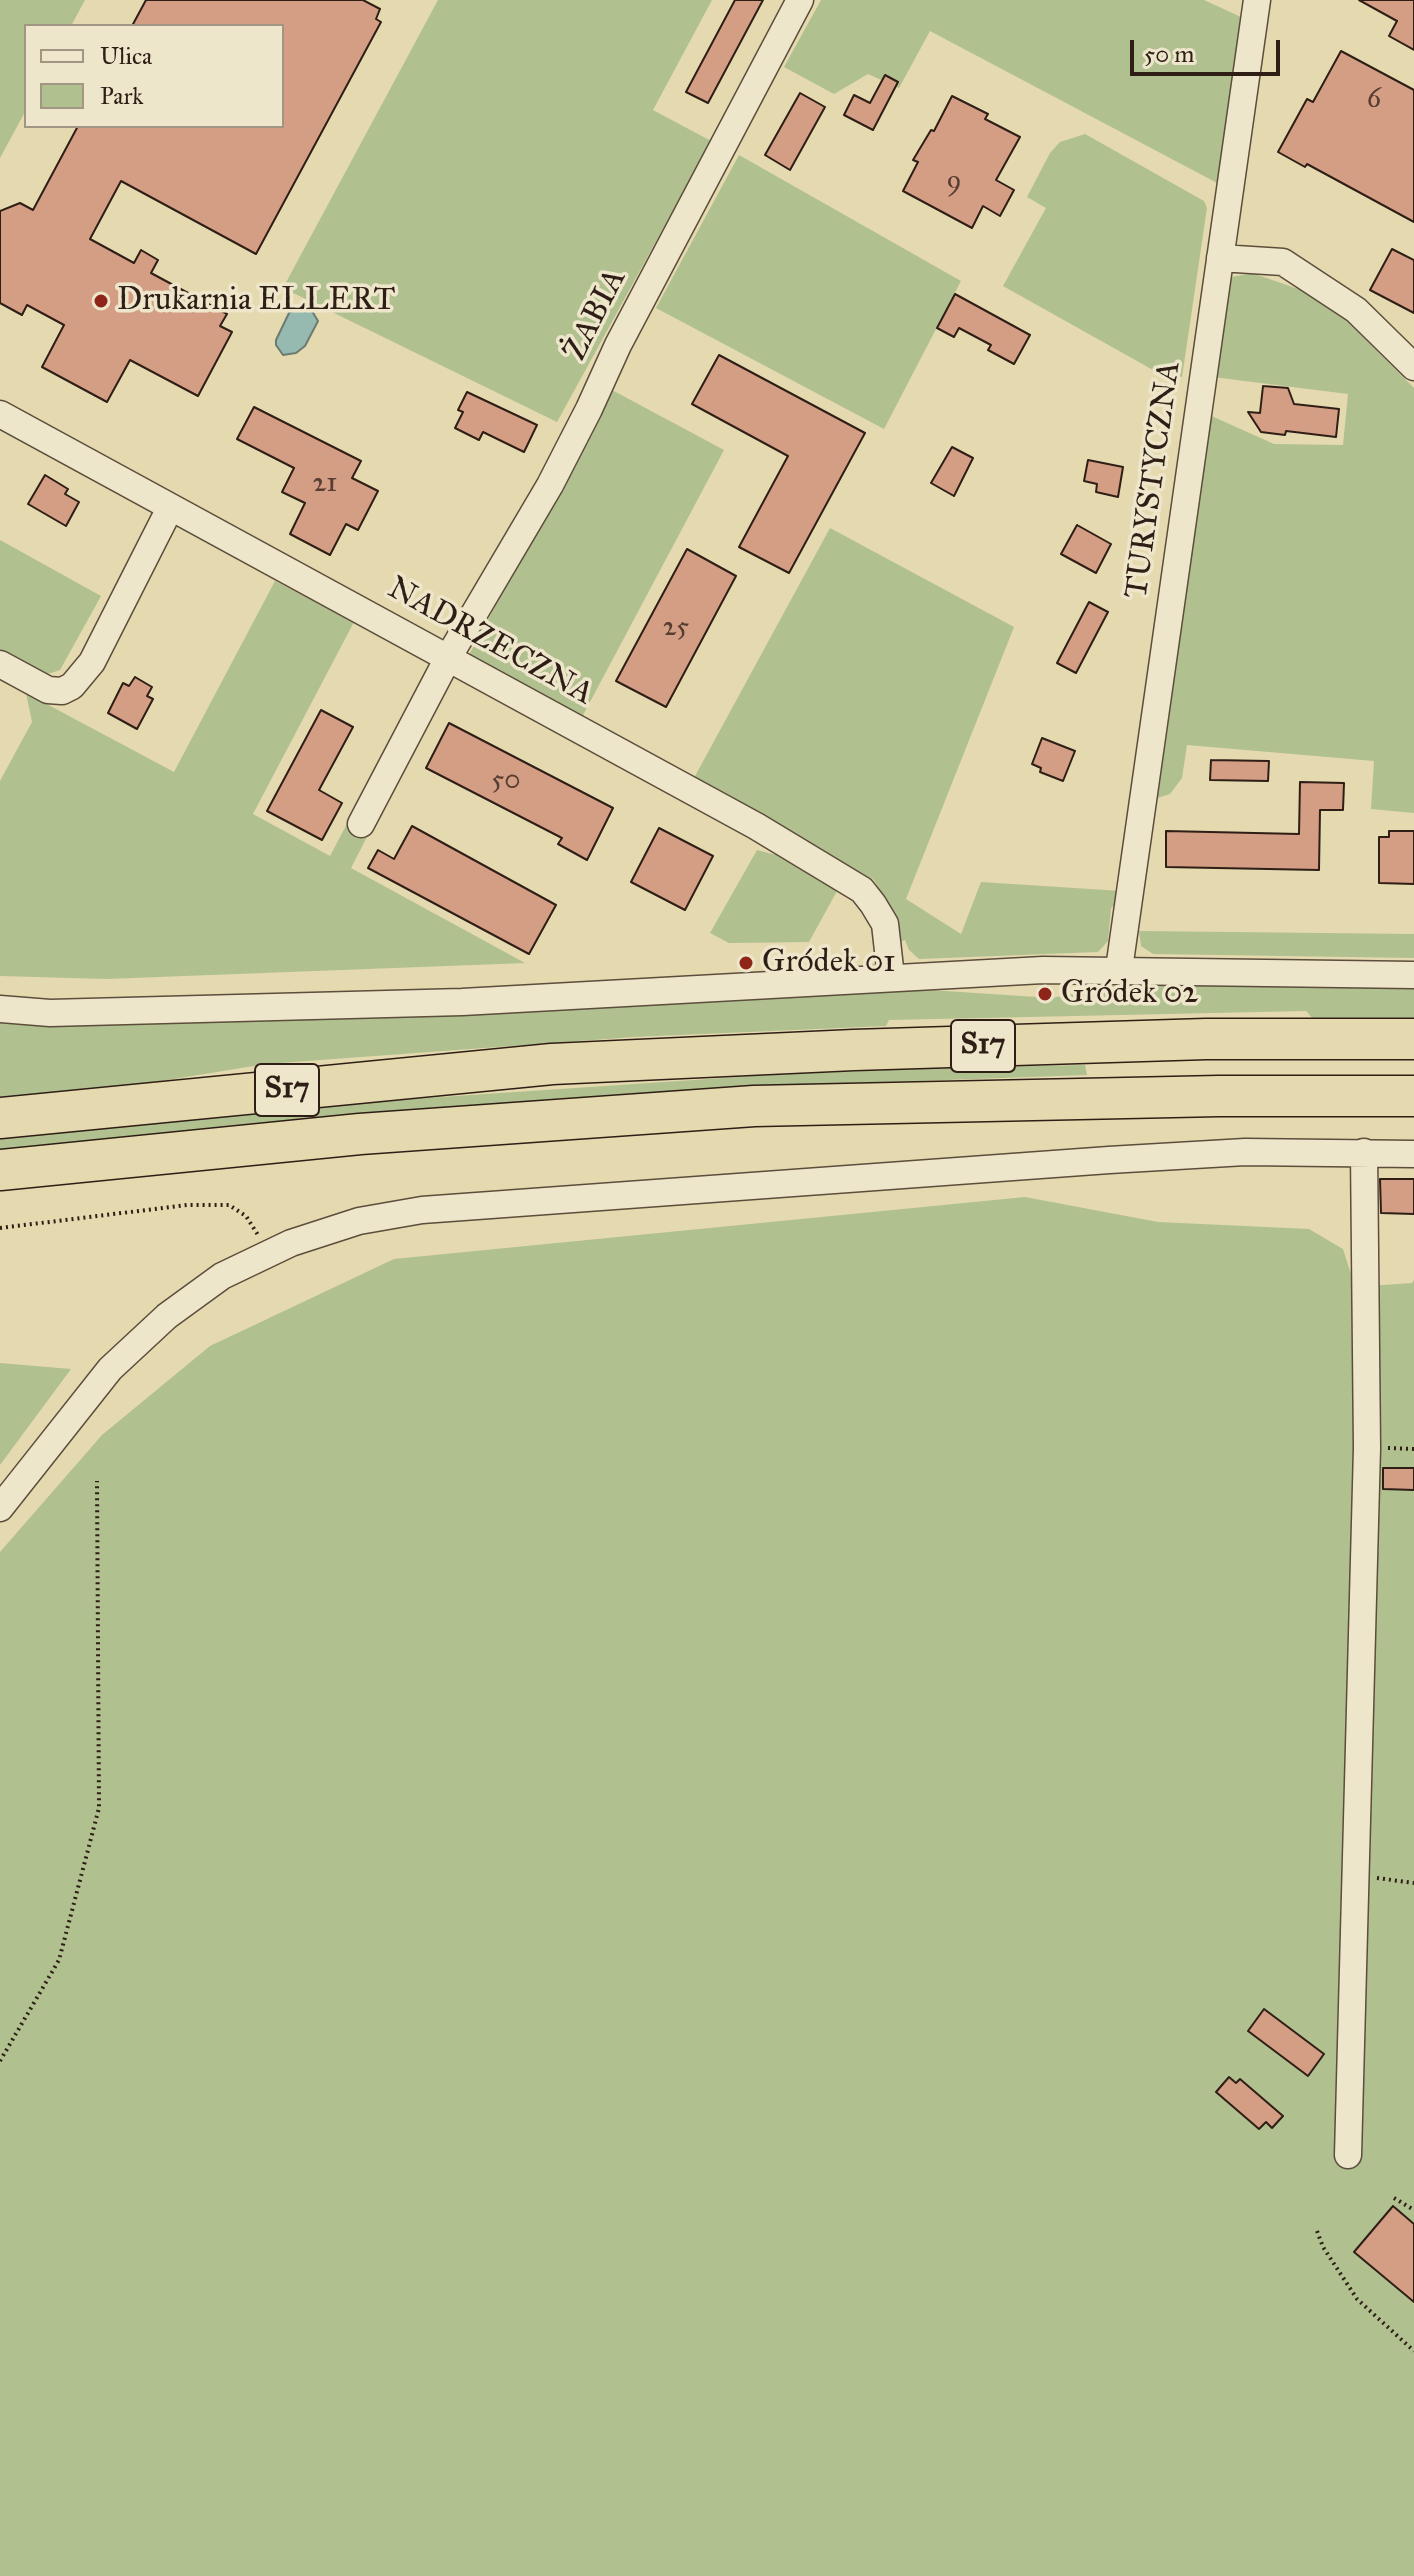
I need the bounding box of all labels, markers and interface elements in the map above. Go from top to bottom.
legend [24,24,284,128]
scale bar [1134,24,1284,74]
text: 50 m [1144,39,1194,69]
text: Ulica [100,41,152,71]
text: Park [100,81,143,111]
house number: 6 [1367,83,1381,117]
house number: 9 [946,165,962,199]
street label: ŻABIA [557,263,635,367]
place label: Drukarnia ELLERT [117,282,395,320]
marker: Drukarnia ELLERT [92,292,110,310]
street label: TURYSTYCZNA [1118,359,1190,601]
house number: 21 [313,467,337,501]
street label: NADRZECZNA [381,570,599,714]
house number: 25 [663,611,689,645]
house number: 50 [491,764,521,798]
place label: Gródek 01 [762,944,896,982]
marker: Gródek 01 [737,954,755,972]
place label: Gródek 02 [1061,975,1198,1013]
marker: Gródek 02 [1036,985,1054,1003]
road number: S17 [951,1020,1015,1072]
road number: S17 [255,1064,319,1116]

